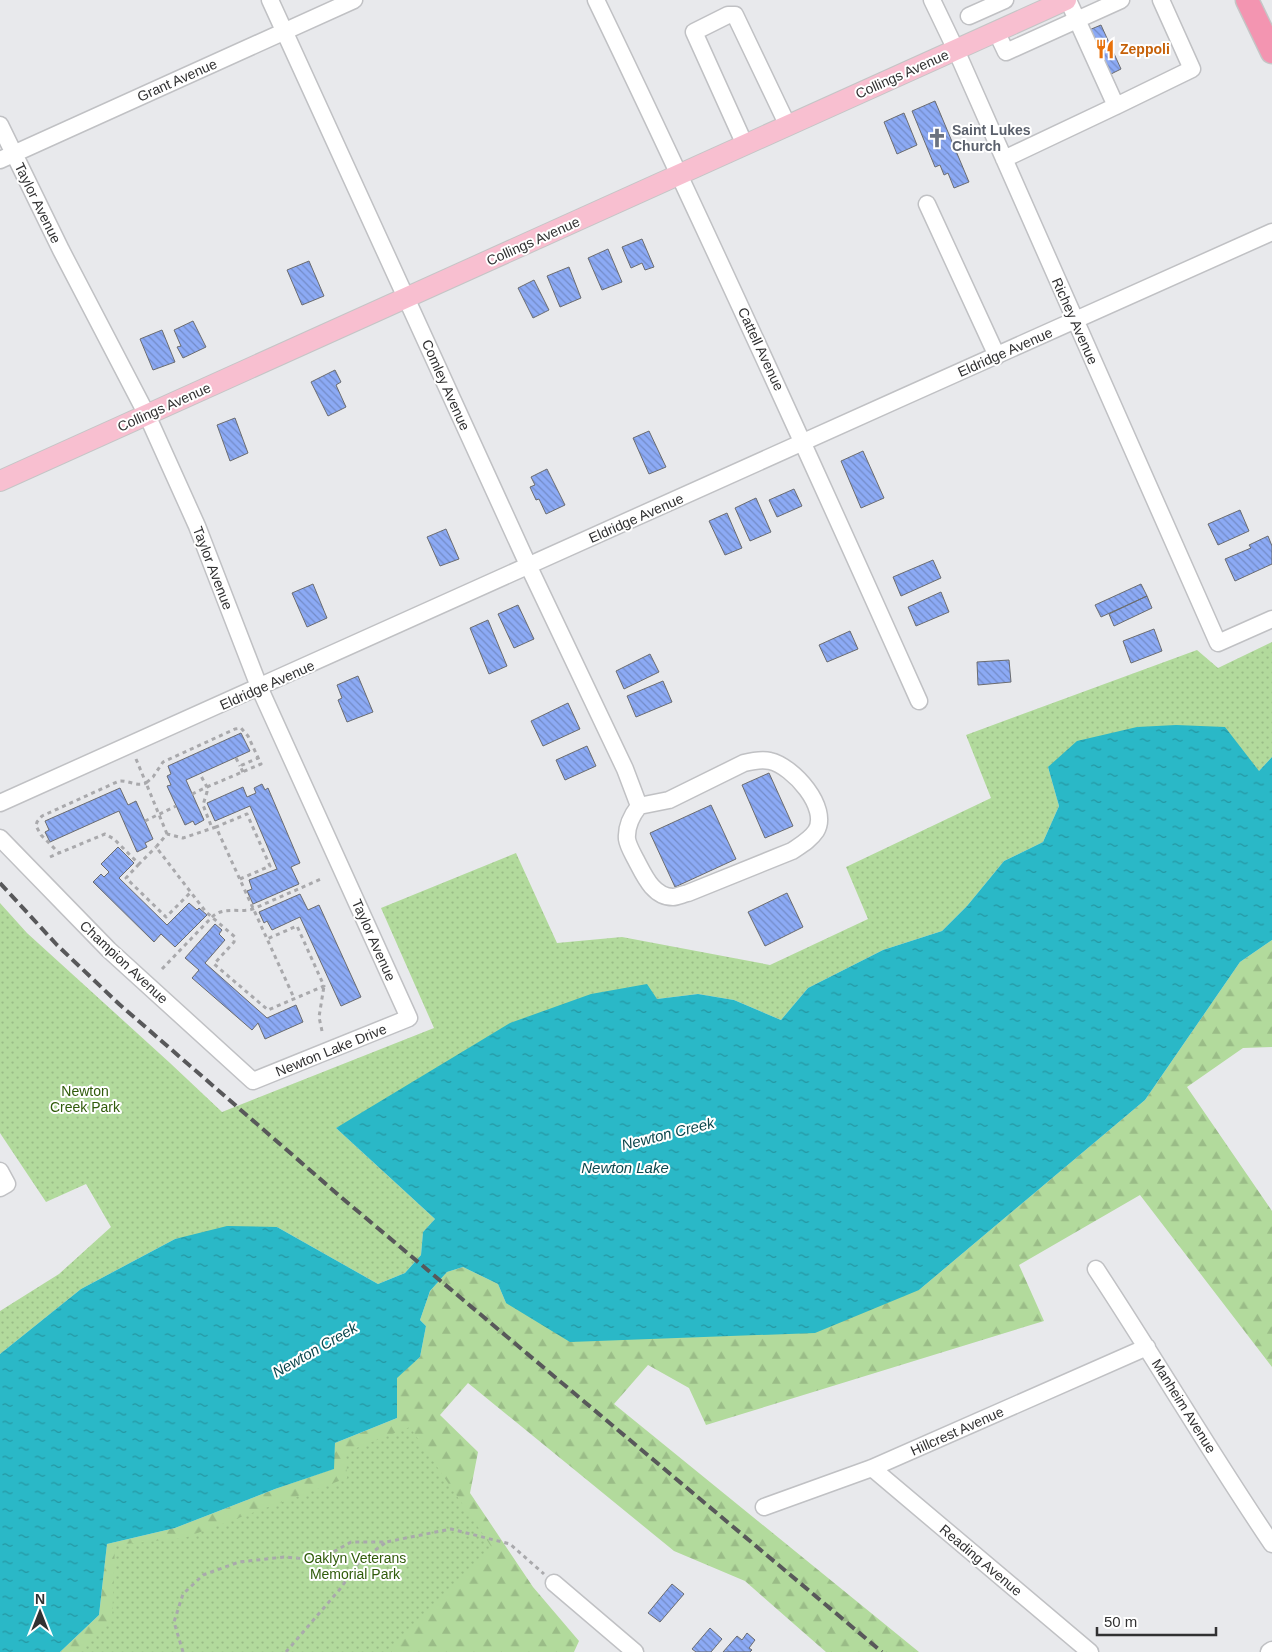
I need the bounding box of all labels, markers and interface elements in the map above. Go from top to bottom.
restaurant icon: Zeppoli [1094,38,1116,60]
place label: Zeppoli [1120,41,1170,57]
street label: Collings Avenue [853,46,951,102]
street label: Grant Avenue [135,55,219,105]
place label: Saint Lukes Church [952,122,1031,154]
church icon: Saint Lukes Church [926,127,948,149]
street label: Taylor Avenue [12,160,65,246]
street label: Collings Avenue [484,213,582,269]
street label: Richey Avenue [1049,275,1101,367]
street label: Cattell Avenue [735,305,787,393]
street label: Eldridge Avenue [955,324,1055,380]
street label: Comley Avenue [419,337,473,433]
street label: Collings Avenue [115,379,213,435]
street label: Eldridge Avenue [586,490,686,546]
street label: Taylor Avenue [190,524,236,612]
street label: Eldridge Avenue [217,657,317,713]
street label: Taylor Avenue [349,897,399,983]
street label: Champion Avenue [77,917,171,1007]
street label: Newton Lake Drive [273,1020,389,1080]
park label: Newton Creek Park [50,1083,121,1115]
water label: Newton Creek [620,1113,717,1153]
water label: Newton Lake [581,1159,669,1176]
water label: Newton Creek [269,1318,361,1381]
street label: Manheim Avenue [1149,1356,1219,1456]
street label: Hillcrest Avenue [908,1403,1006,1459]
street label: Reading Avenue [937,1521,1026,1599]
park label: Oaklyn Veterans Memorial Park [304,1550,406,1582]
north arrow [15,1587,65,1637]
text: N [35,1591,45,1607]
scale bar [1097,1604,1216,1636]
text: 50 m [1104,1613,1137,1630]

